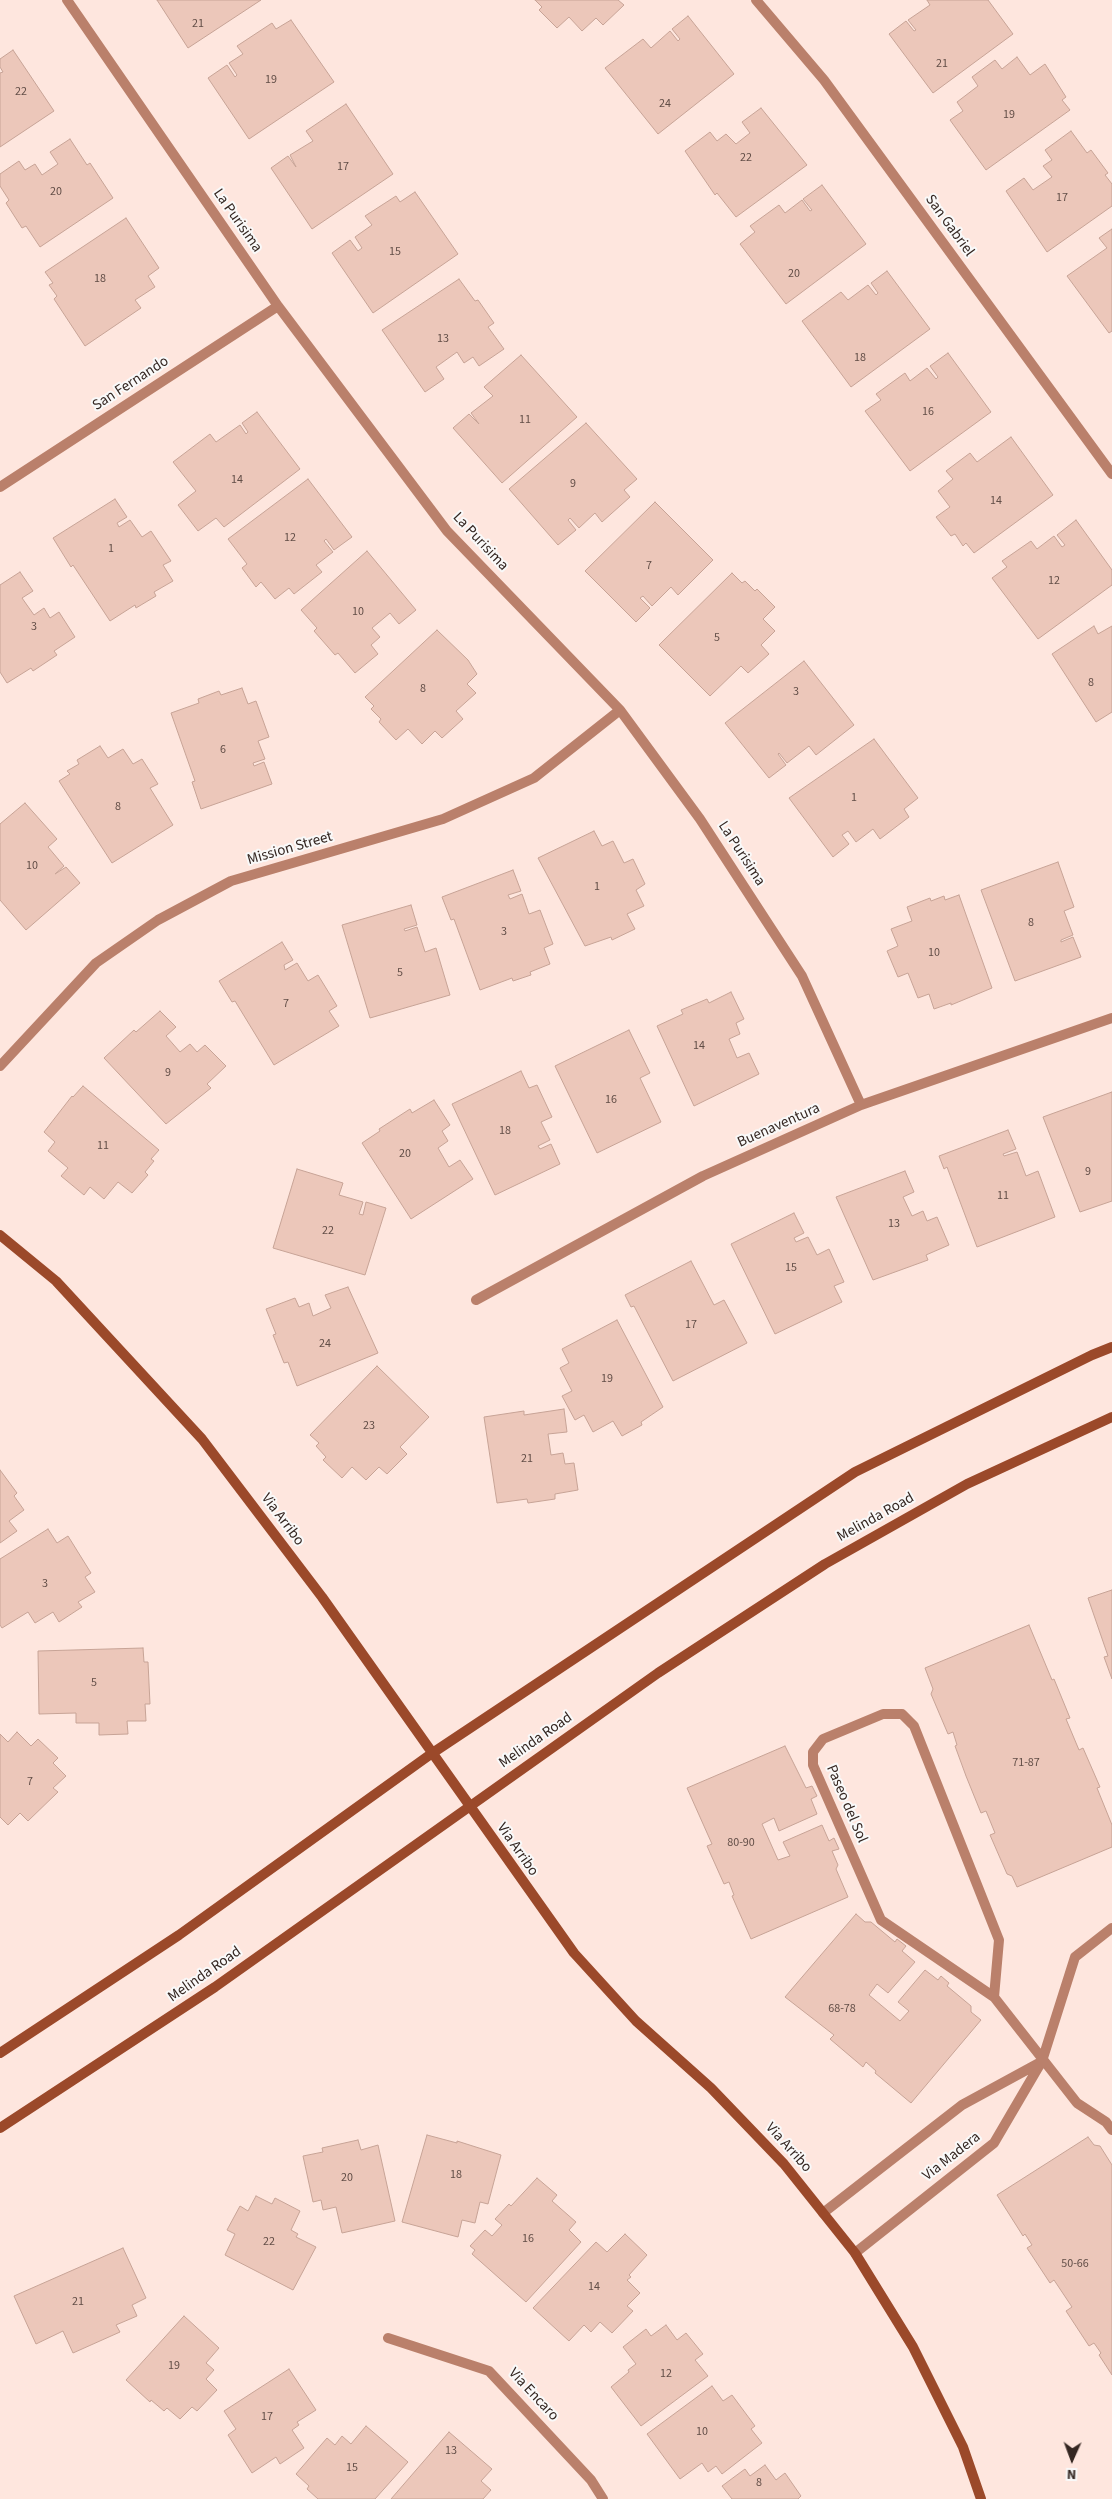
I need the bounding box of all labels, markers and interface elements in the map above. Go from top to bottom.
house number: 21 [192,17,204,31]
house number: 21 [936,57,948,71]
house number: 19 [265,73,277,87]
house number: 22 [15,85,27,99]
house number: 24 [659,97,671,111]
house number: 19 [1003,108,1015,122]
house number: 22 [740,151,752,165]
house number: 17 [337,160,349,174]
house number: 20 [50,185,62,199]
street label: La Purisima [209,186,265,256]
house number: 17 [1056,191,1068,205]
street label: San Gabriel [921,192,977,260]
house number: 15 [389,245,401,259]
house number: 20 [788,267,800,281]
house number: 18 [94,272,106,286]
house number: 13 [437,332,449,346]
house number: 18 [854,351,866,365]
street label: San Fernando [90,353,172,415]
house number: 16 [922,405,934,419]
house number: 11 [519,413,531,427]
house number: 14 [231,473,243,487]
house number: 9 [570,477,576,491]
house number: 14 [990,494,1002,508]
street label: La Purisima [448,509,512,575]
house number: 12 [284,531,296,545]
house number: 1 [108,542,114,556]
house number: 7 [646,559,652,573]
house number: 12 [1048,574,1060,588]
house number: 10 [352,605,364,619]
house number: 3 [31,620,37,634]
house number: 5 [714,631,720,645]
house number: 8 [1088,676,1094,690]
house number: 8 [420,682,426,696]
house number: 3 [793,685,799,699]
house number: 6 [220,743,226,757]
house number: 1 [851,791,857,805]
house number: 8 [115,800,121,814]
street label: La Purisima [713,818,769,890]
street label: Mission Street [245,828,335,870]
house number: 10 [26,859,38,873]
house number: 1 [594,880,600,894]
house number: 8 [1028,916,1034,930]
house number: 3 [501,925,507,939]
house number: 10 [928,946,940,960]
house number: 5 [397,966,403,980]
house number: 7 [283,997,289,1011]
house number: 14 [693,1039,705,1053]
house number: 9 [165,1066,171,1080]
house number: 16 [605,1093,617,1107]
street label: Buenaventura [735,1100,823,1152]
house number: 18 [499,1124,511,1138]
house number: 11 [97,1139,109,1153]
house number: 20 [399,1147,411,1161]
house number: 9 [1085,1165,1091,1179]
house number: 11 [997,1189,1009,1203]
house number: 13 [888,1217,900,1231]
house number: 22 [322,1224,334,1238]
house number: 15 [785,1261,797,1275]
house number: 17 [685,1318,697,1332]
house number: 24 [319,1337,331,1351]
house number: 19 [601,1372,613,1386]
house number: 23 [363,1419,375,1433]
house number: 21 [521,1452,533,1466]
street label: Melinda Road [834,1489,918,1547]
street label: Via Arribo [257,1490,307,1550]
house number: 3 [42,1577,48,1591]
house number: 5 [91,1676,97,1690]
street label: Melinda Road [496,1709,576,1773]
house number: 71-87 [1012,1756,1040,1770]
street label: Paseo del Sol [822,1762,870,1846]
house number: 7 [27,1775,33,1789]
street label: Via Arribo [492,1820,542,1880]
house number: 80-90 [727,1836,755,1850]
street label: Melinda Road [165,1943,245,2007]
house number: 68-78 [828,2002,856,2016]
street label: Via Arribo [761,2119,815,2177]
street label: Via Madera [919,2129,985,2185]
house number: 18 [450,2168,462,2182]
house number: 20 [341,2171,353,2185]
house number: 16 [522,2232,534,2246]
house number: 22 [263,2235,275,2249]
house number: 50-66 [1061,2257,1089,2271]
house number: 14 [588,2280,600,2294]
house number: 21 [72,2295,84,2309]
house number: 19 [168,2359,180,2373]
street label: Via Encaro [504,2365,562,2425]
house number: 12 [660,2367,672,2381]
house number: 17 [261,2410,273,2424]
house number: 10 [696,2425,708,2439]
north arrow [1047,2434,1097,2484]
house number: 13 [445,2444,457,2458]
house number: 15 [346,2461,358,2475]
text: N [1066,2464,1076,2484]
house number: 8 [756,2476,762,2490]

